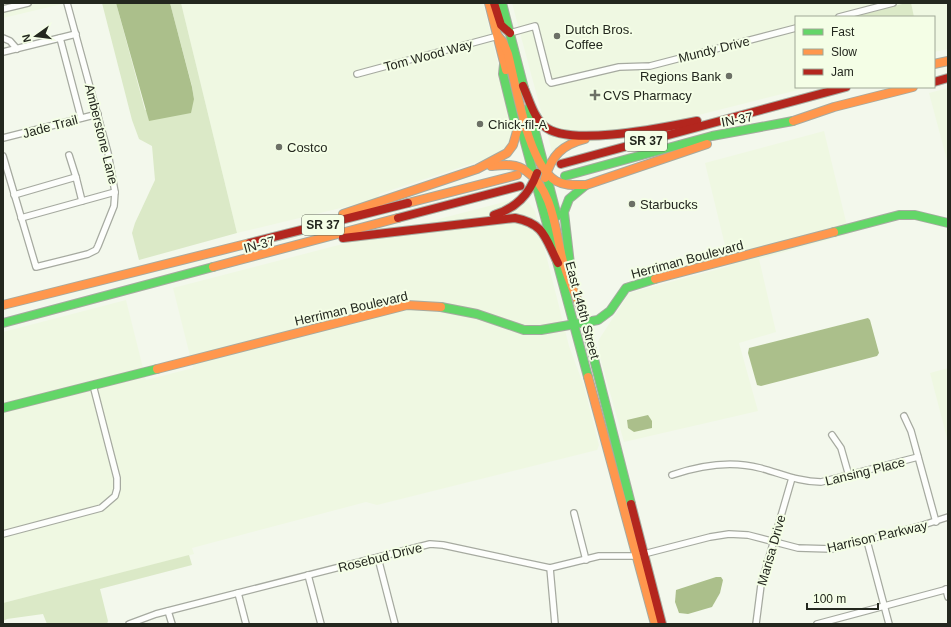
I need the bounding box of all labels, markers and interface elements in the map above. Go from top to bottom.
north arrow [16,16,56,56]
legend [795,16,935,88]
place label: Dutch Bros. Coffee [565,22,633,52]
text: Fast [831,25,855,39]
marker: Dutch Bros. Coffee [552,31,562,41]
text: N [20,33,33,44]
street label: Mundy Drive [677,33,751,66]
street label: Tom Wood Way [382,36,475,75]
text: Slow [831,45,857,59]
text: Jam [831,65,854,79]
place label: Regions Bank [640,69,721,84]
marker: Regions Bank [724,71,734,81]
street label: Amberstone Lane [82,83,121,186]
place label: CVS Pharmacy [603,88,692,103]
marker: CVS Pharmacy [590,90,600,100]
street label: IN-37 [720,109,754,130]
street label: Jade Trail [21,112,79,141]
place label: Chick-fil-A [488,117,548,132]
marker: Chick-fil-A [475,119,485,129]
road number: SR 37 [625,131,667,151]
place label: Costco [287,140,327,155]
marker: Costco [274,142,284,152]
place label: Starbucks [640,197,698,212]
marker: Starbucks [627,199,637,209]
road number: SR 37 [302,215,344,235]
street label: IN-37 [242,233,276,256]
street label: Herriman Boulevard [629,237,745,282]
street label: East 146th Street [562,260,603,361]
street label: Herriman Boulevard [293,288,409,329]
street label: Lansing Place [824,454,907,489]
street label: Marisa Drive [754,513,789,587]
street label: Harrison Parkway [825,518,929,555]
street label: Rosebud Drive [337,540,424,575]
scale bar [807,585,878,611]
text: 100 m [813,592,846,606]

